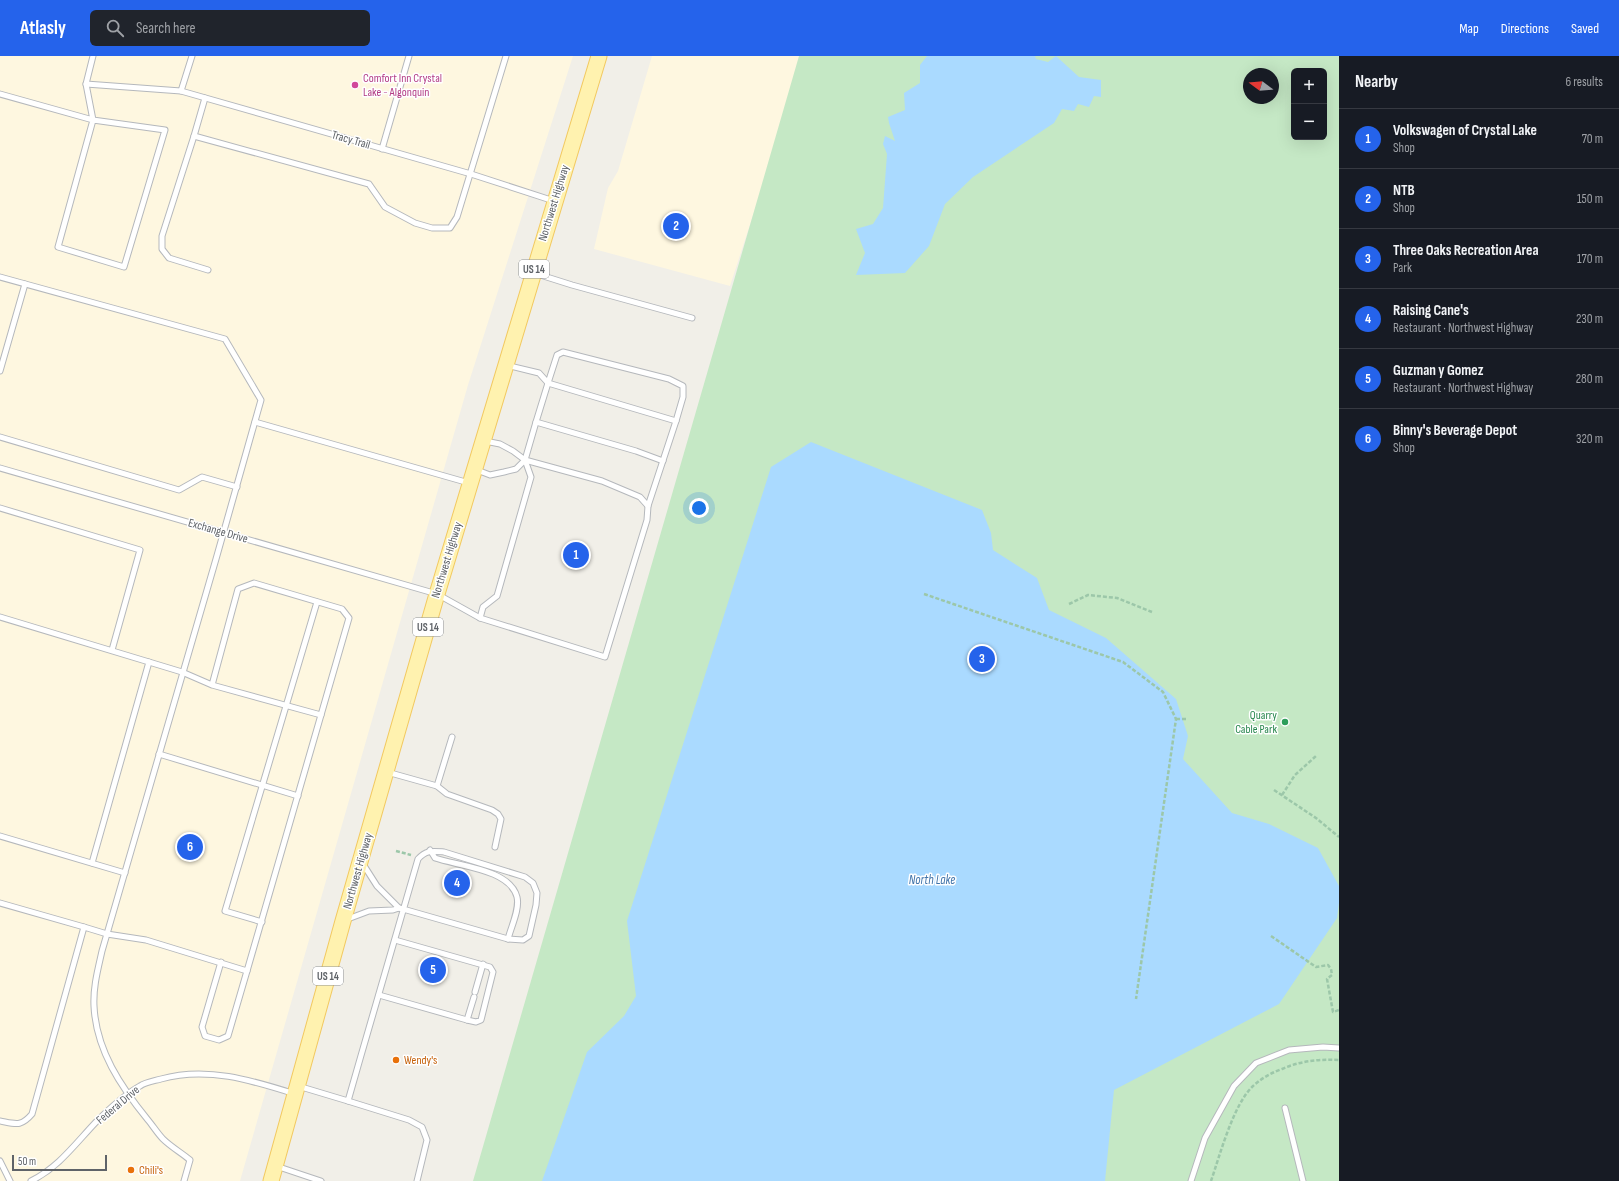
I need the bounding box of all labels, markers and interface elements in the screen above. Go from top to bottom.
search box [90,10,370,46]
text: Atlasly [20,17,66,40]
icon: search [104,17,126,39]
text: Search here [136,19,196,38]
text: Map [1459,20,1479,37]
text: Directions [1501,20,1549,37]
text: Saved [1571,20,1599,37]
north arrow [1243,68,1279,104]
map controls [1291,68,1327,140]
button: + [1291,68,1327,104]
place label: Comfort Inn Crystal Lake - Algonquin [363,71,442,100]
text: Nearby [1355,72,1398,92]
text: 6 results [1565,74,1603,90]
marker: Comfort Inn Crystal Lake - Algonquin [350,80,360,90]
button: − [1291,104,1327,140]
text: Volkswagen of Crystal Lake [1393,121,1537,140]
street label: Tracy Trail [330,127,372,153]
text: 1 [1365,131,1371,147]
text: 70 m [1582,131,1603,147]
text: Shop [1393,140,1415,156]
street label: Northwest Highway [535,163,573,243]
text: NTB [1393,181,1415,200]
text: 2 [1365,191,1371,207]
text: 150 m [1577,191,1603,207]
text: Shop [1393,200,1415,216]
pin: 2 [663,211,689,241]
text: Three Oaks Recreation Area [1393,241,1539,260]
text: 3 [1365,251,1371,267]
text: 170 m [1577,251,1603,267]
road number: US 14 [519,260,549,278]
text: Park [1393,260,1412,276]
text: Raising Cane's [1393,301,1469,320]
text: 4 [1365,311,1371,327]
text: 230 m [1576,311,1603,327]
text: Restaurant · Northwest Highway [1393,320,1533,336]
text: Guzman y Gomez [1393,361,1483,380]
text: 5 [1365,371,1371,387]
text: 280 m [1576,371,1603,387]
text: Restaurant · Northwest Highway [1393,380,1533,396]
text: Binny's Beverage Depot [1393,421,1517,440]
text: 6 [1365,431,1371,447]
text: 320 m [1576,431,1603,447]
text: Shop [1393,440,1415,456]
your location [689,498,709,518]
street label: Exchange Drive [186,515,250,547]
street label: Northwest Highway [428,520,466,600]
pin: 1 [563,540,589,570]
road number: US 14 [413,618,443,636]
pin: 3 [969,644,995,674]
place label: Quarry Cable Park [1235,708,1277,737]
marker: Quarry Cable Park [1280,717,1290,727]
street label: Northwest Highway [340,831,376,911]
pin: 6 [177,832,203,862]
pin: 4 [444,868,470,898]
water label: North Lake [909,872,955,888]
pin: 5 [420,955,446,985]
road number: US 14 [313,967,343,985]
place label: Wendy's [404,1053,437,1068]
marker: Wendy's [391,1055,401,1065]
street label: Federal Drive [93,1082,143,1127]
scale bar [12,1153,107,1172]
text: 50 m [18,1155,36,1168]
place label: Chili's [139,1163,163,1178]
marker: Chili's [126,1165,136,1175]

